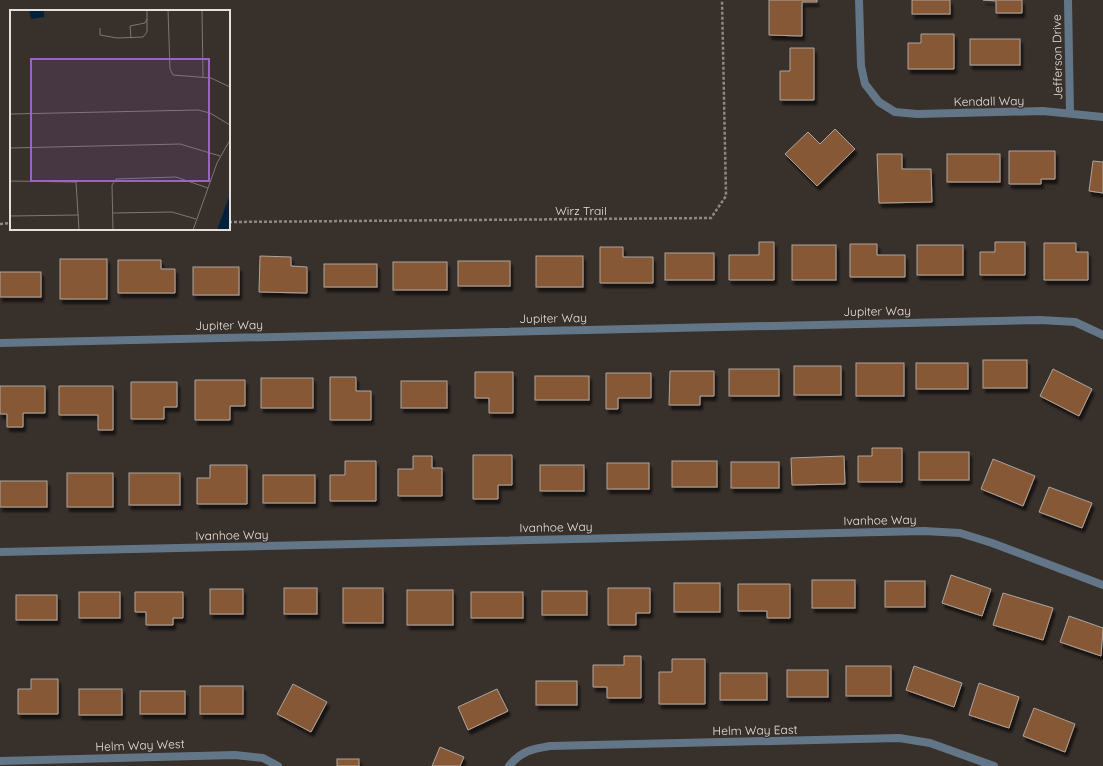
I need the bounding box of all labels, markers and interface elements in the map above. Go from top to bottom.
inset map [10,10,230,230]
street label: Jefferson Drive [1049,14,1065,100]
street label: Kendall Way [954,93,1024,109]
street label: Wirz Trail [555,203,607,218]
street label: Jupiter Way [843,303,911,319]
street label: Jupiter Way [519,310,587,326]
street label: Jupiter Way [195,317,263,333]
street label: Ivanhoe Way [843,512,917,528]
street label: Ivanhoe Way [519,519,593,535]
street label: Ivanhoe Way [195,527,269,543]
street label: Helm Way East [712,722,798,738]
street label: Helm Way West [95,736,185,754]

